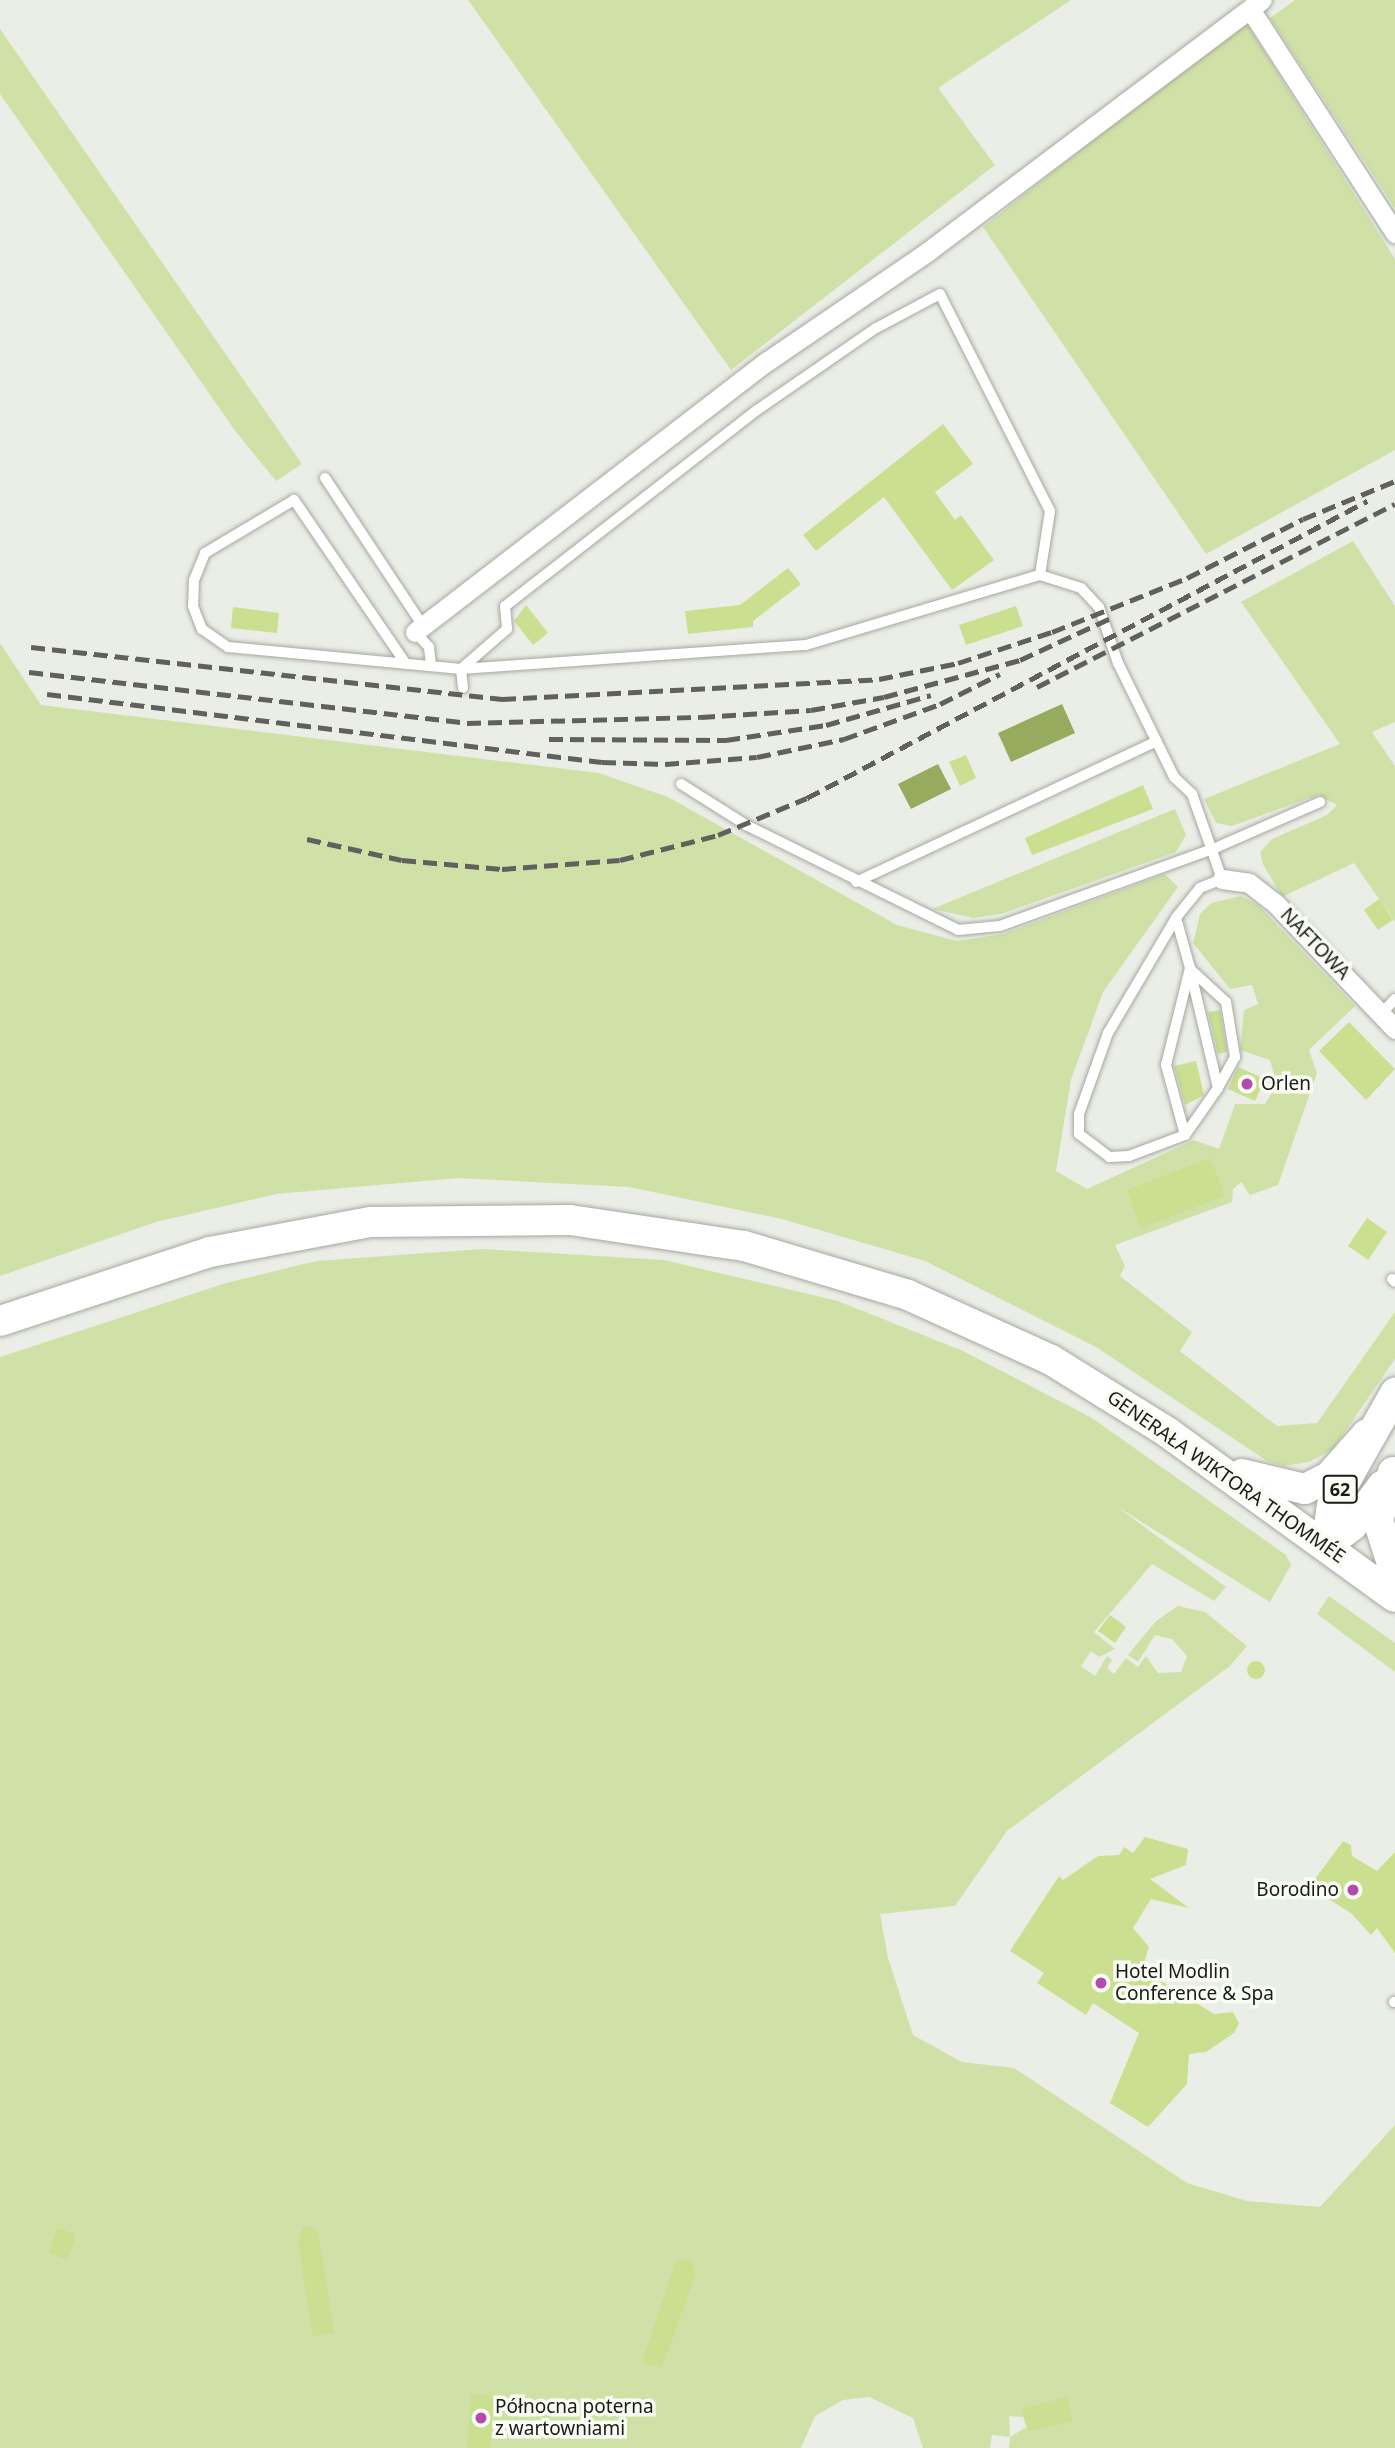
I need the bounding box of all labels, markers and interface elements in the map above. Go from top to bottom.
street label: NAFTOWA [1275,904,1355,984]
place label: Orlen [1261,1073,1311,1095]
marker: Orlen [1239,1076,1255,1092]
street label: GENERAŁA WIKTORA THOMMÉE [1103,1386,1349,1568]
road number: 62 [1322,1474,1358,1504]
place label: Borodino [1256,1879,1339,1901]
marker: Borodino [1345,1882,1361,1898]
place label: Hotel Modlin Conference & Spa [1115,1961,1274,2005]
marker: Hotel Modlin Conference & Spa [1093,1975,1109,1991]
place label: Północna poterna z wartowniami [495,2396,654,2440]
marker: Północna poterna z wartowniami [473,2410,489,2426]

